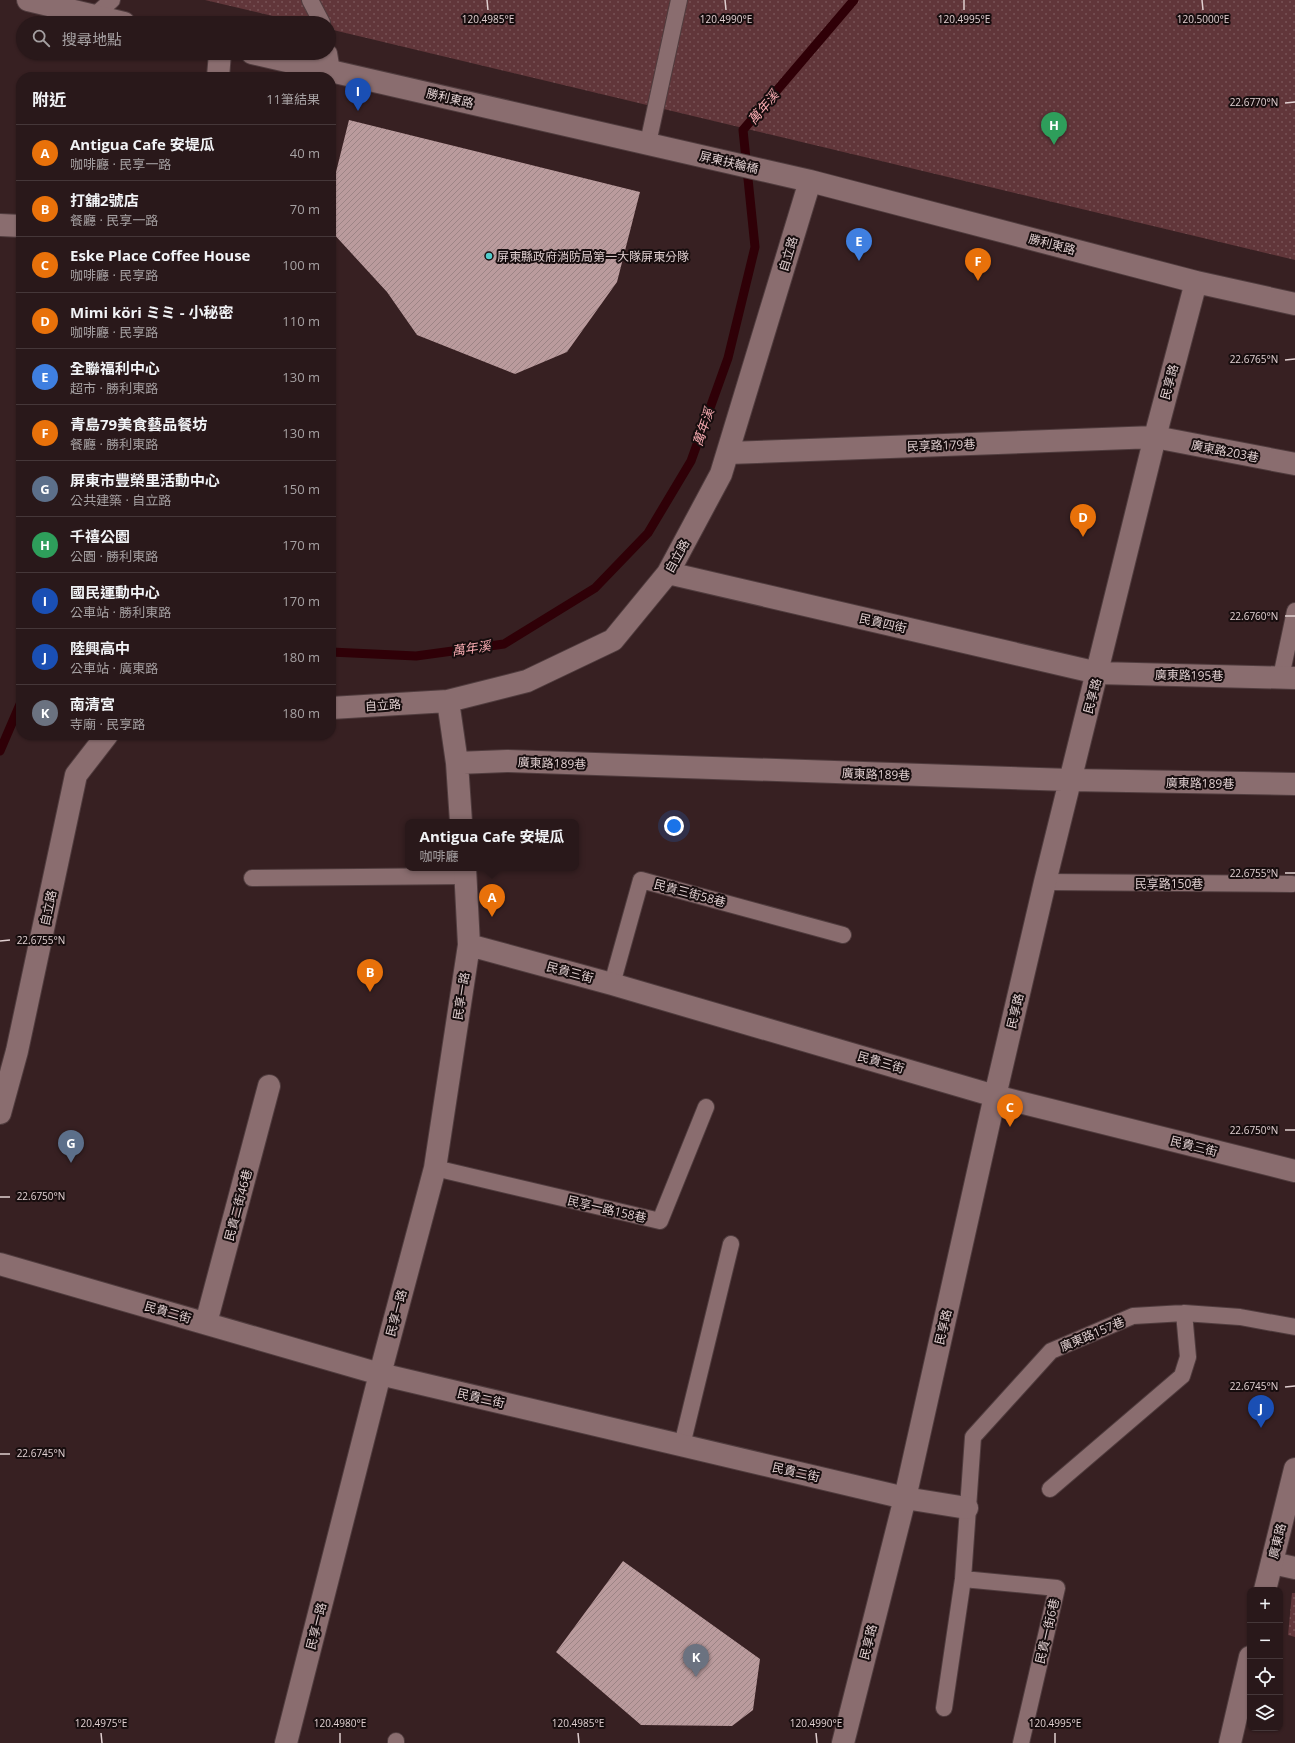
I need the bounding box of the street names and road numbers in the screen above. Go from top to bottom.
street label: 勝利東路 [425,84,475,112]
street label: 屏東扶輪橋 [698,147,760,177]
street label: 勝利東路 [1027,230,1077,258]
street label: 自立路 [775,234,801,274]
street label: 民享路 [1156,362,1182,402]
street label: 民享路179巷 [906,435,976,455]
street label: 廣東路203巷 [1190,436,1260,466]
street label: 自立路 [661,536,693,576]
street label: 民貴四街 [858,609,908,637]
street label: 廣東路195巷 [1155,666,1223,684]
street label: 民享路 [1079,676,1105,716]
street label: 自立路 [364,695,402,715]
street label: 廣東路189巷 [517,753,587,773]
street label: 廣東路189巷 [841,764,911,784]
street label: 廣東路189巷 [1166,774,1234,792]
street label: 民貴三街58巷 [652,875,728,911]
street label: 民享路150巷 [1135,875,1203,892]
street label: 自立路 [36,889,60,927]
street label: 民貴三街 [545,958,595,986]
street label: 民享一路 [449,971,473,1021]
street label: 民享路 [1003,992,1027,1030]
street label: 民貴三街 [856,1047,906,1077]
street label: 民貴三街 [1169,1132,1219,1160]
street label: 民貴二街46巷 [220,1167,256,1243]
street label: 民享一路158巷 [566,1192,648,1226]
street label: 民享一路 [382,1288,410,1338]
street label: 民貴二街 [143,1297,193,1327]
street label: 民享路 [931,1308,955,1346]
street label: 廣東路157巷 [1057,1313,1127,1355]
street label: 民貴二街 [456,1384,506,1412]
street label: 民貴二街 [771,1458,821,1486]
street label: 廣東路 [1264,1521,1290,1561]
street label: 民貴一街6巷 [1031,1597,1063,1665]
street label: 民享一路 [302,1601,330,1651]
street label: 民享路 [855,1622,881,1662]

